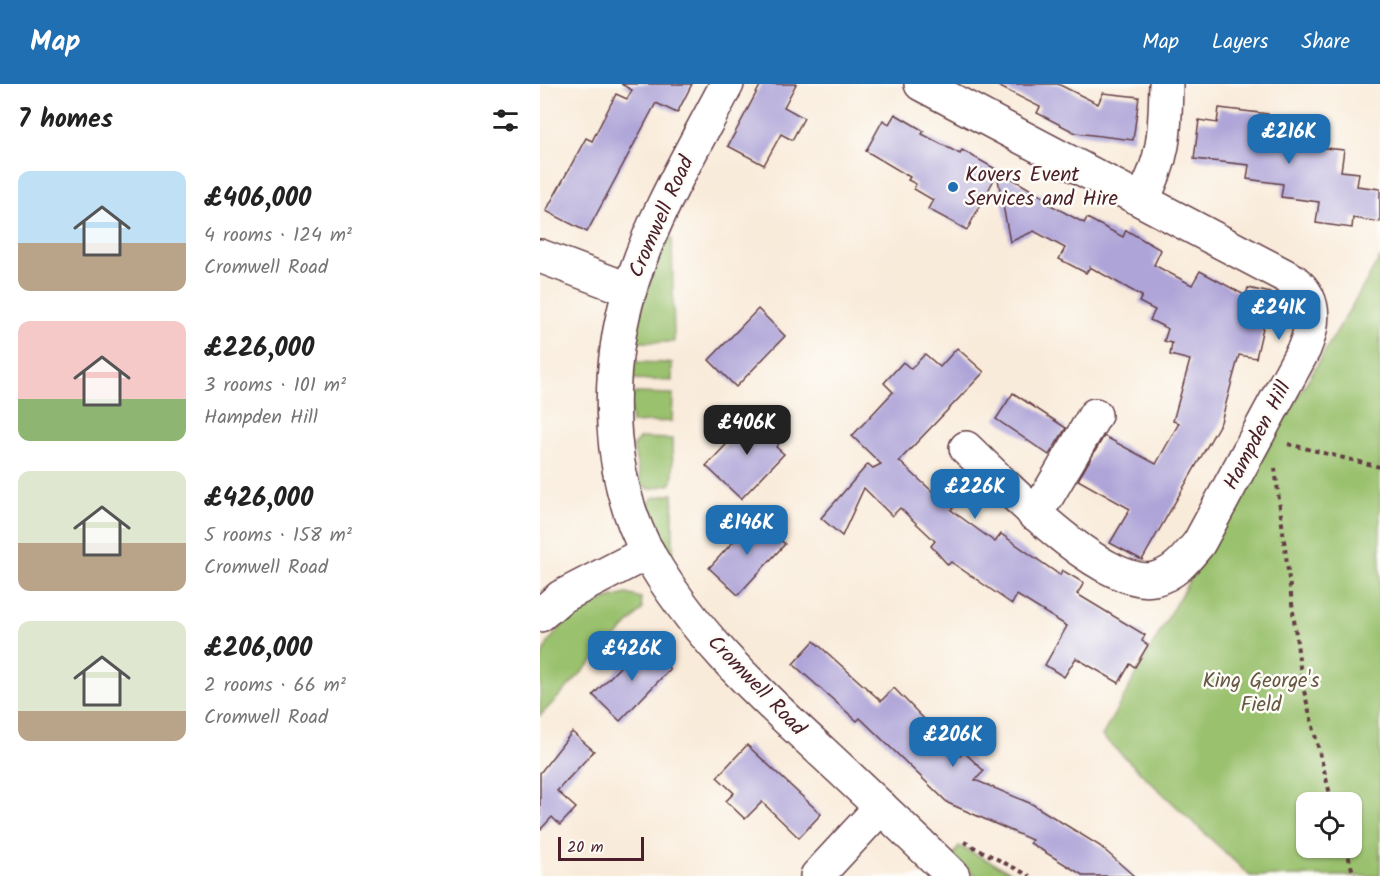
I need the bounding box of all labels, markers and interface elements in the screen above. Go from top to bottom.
text: Map [30,20,81,65]
text: Map [1142,26,1179,59]
text: Layers [1212,26,1268,59]
text: Share [1301,26,1350,59]
text: 7 homes [18,99,113,141]
icon: filters [489,104,522,137]
pin: £216K [1247,114,1331,165]
text: £216K [1261,117,1317,149]
street label: Cromwell Road [620,150,704,283]
place label: Kovers Event Services and Hire [965,159,1119,216]
text: £406,000 [204,178,311,220]
marker: Kovers Event Services and Hire [946,180,960,194]
icon: home [66,195,138,267]
text: 4 rooms · 124 m² [204,220,352,252]
text: Cromwell Road [204,252,328,284]
pin: £241K [1237,290,1321,341]
text: £241K [1251,293,1307,325]
text: £226,000 [204,328,314,370]
icon: home [66,345,138,417]
text: 3 rooms · 101 m² [204,370,346,402]
street label: Hampden Hill [1215,375,1301,497]
text: Hampden Hill [204,402,318,434]
pin: £406K [705,405,789,456]
text: £406K [718,408,776,440]
pin: £226K [933,469,1017,520]
text: £226K [945,472,1005,504]
text: £426,000 [204,478,313,520]
icon: home [66,495,138,567]
pin: £146K [705,505,789,556]
text: £146K [720,508,774,540]
text: 5 rooms · 158 m² [204,520,352,552]
text: Cromwell Road [204,552,328,584]
text: £206,000 [204,628,312,670]
street label: Cromwell Road [699,628,813,745]
pin: £426K [590,631,674,682]
text: £426K [602,634,662,666]
icon: home [66,645,138,717]
park label: King George's Field [1202,665,1320,722]
text: 2 rooms · 66 m² [204,670,346,702]
text: Cromwell Road [204,702,328,734]
pin: £206K [911,717,995,768]
text: £206K [923,720,983,752]
map controls [1296,792,1362,858]
button: locate [1296,792,1362,858]
scale bar [558,834,644,862]
text: 20 m [567,835,603,860]

